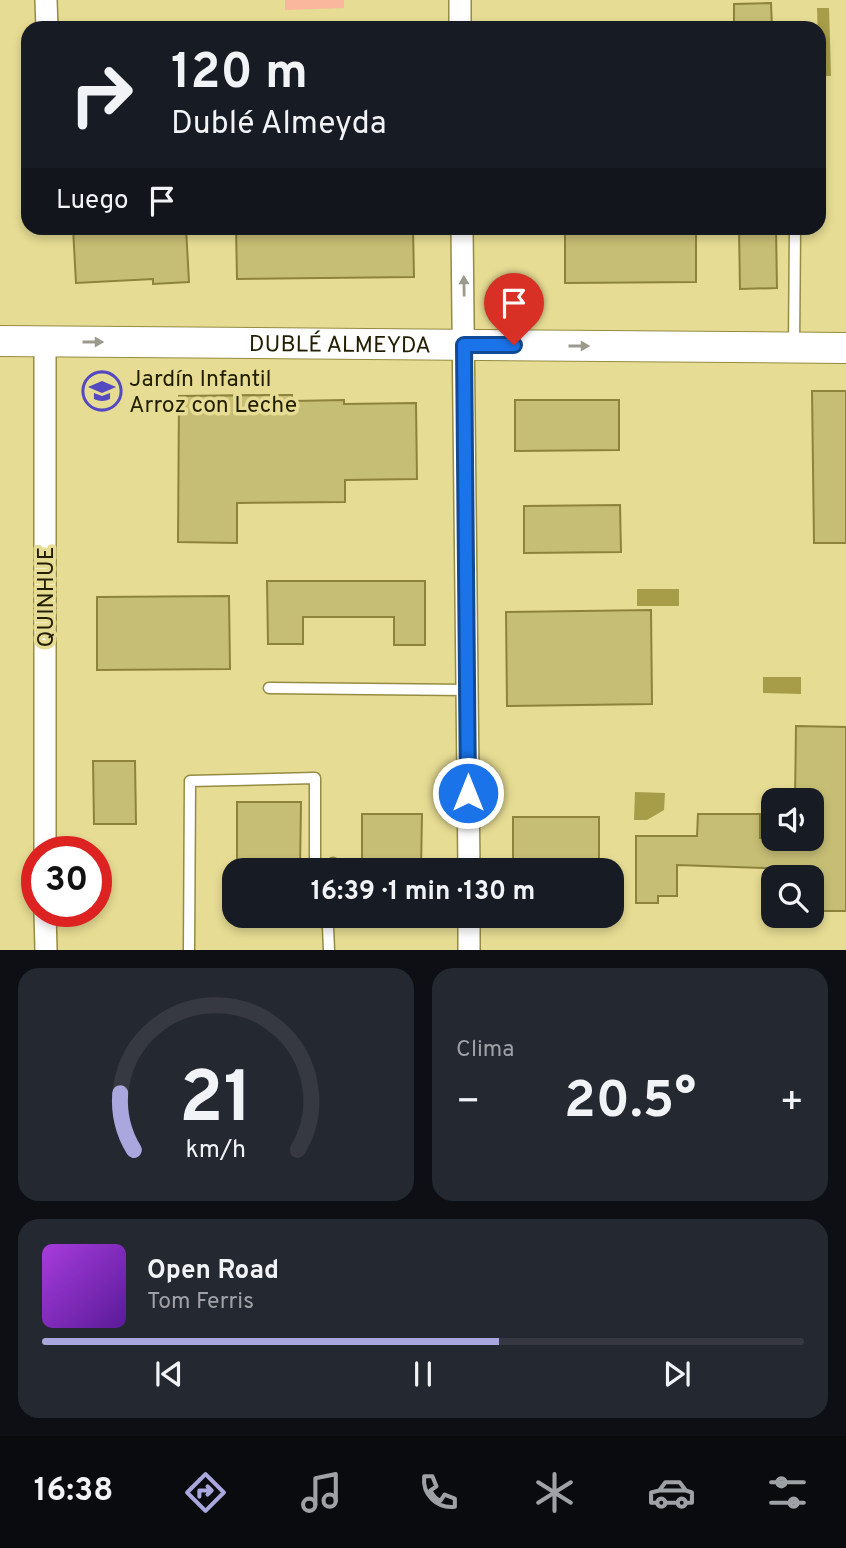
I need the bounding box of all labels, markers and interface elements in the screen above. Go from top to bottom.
text: 120 m [171,44,308,106]
icon: right [56,49,147,140]
text: Dublé Almeyda [171,105,387,145]
icon: arrive [143,182,181,220]
text: Luego [56,185,129,218]
pin [484,273,544,345]
one-way arrow [458,275,470,297]
icon: arrive [495,284,533,322]
street label: DUBLÉ ALMEYDA [249,331,431,362]
one-way arrow [82,336,104,348]
one-way arrow [568,340,590,352]
place label: Jardín Infantil Arroz con Leche [129,366,297,421]
school or university icon: Jardín Infantil Arroz con Leche [81,370,123,412]
street label: QUINHUE [33,547,62,647]
position arrow [431,756,505,830]
map controls [761,788,824,928]
button: sound [761,788,824,851]
speed limit sign: 30 [21,836,112,927]
button: search [761,865,824,928]
text: 16:39 · 1 min · 130 m [311,876,535,909]
text: Clima [456,1036,514,1065]
text: 21 [179,1057,253,1149]
text: 20.5° [564,1070,696,1136]
text: − [456,1079,481,1128]
text: + [779,1079,804,1128]
text: km/h [186,1135,246,1167]
text: Open Road [147,1255,279,1288]
text: Tom Ferris [147,1288,254,1317]
icon: previous [150,1355,188,1393]
icon: pause [404,1355,442,1393]
icon: next [658,1355,696,1393]
icon: directions [181,1468,230,1517]
icon: music [297,1468,346,1517]
icon: phone [414,1468,463,1517]
icon: climate [530,1468,579,1517]
icon: car [647,1468,696,1517]
icon: filters [763,1468,812,1517]
text: 16:38 [34,1472,113,1512]

